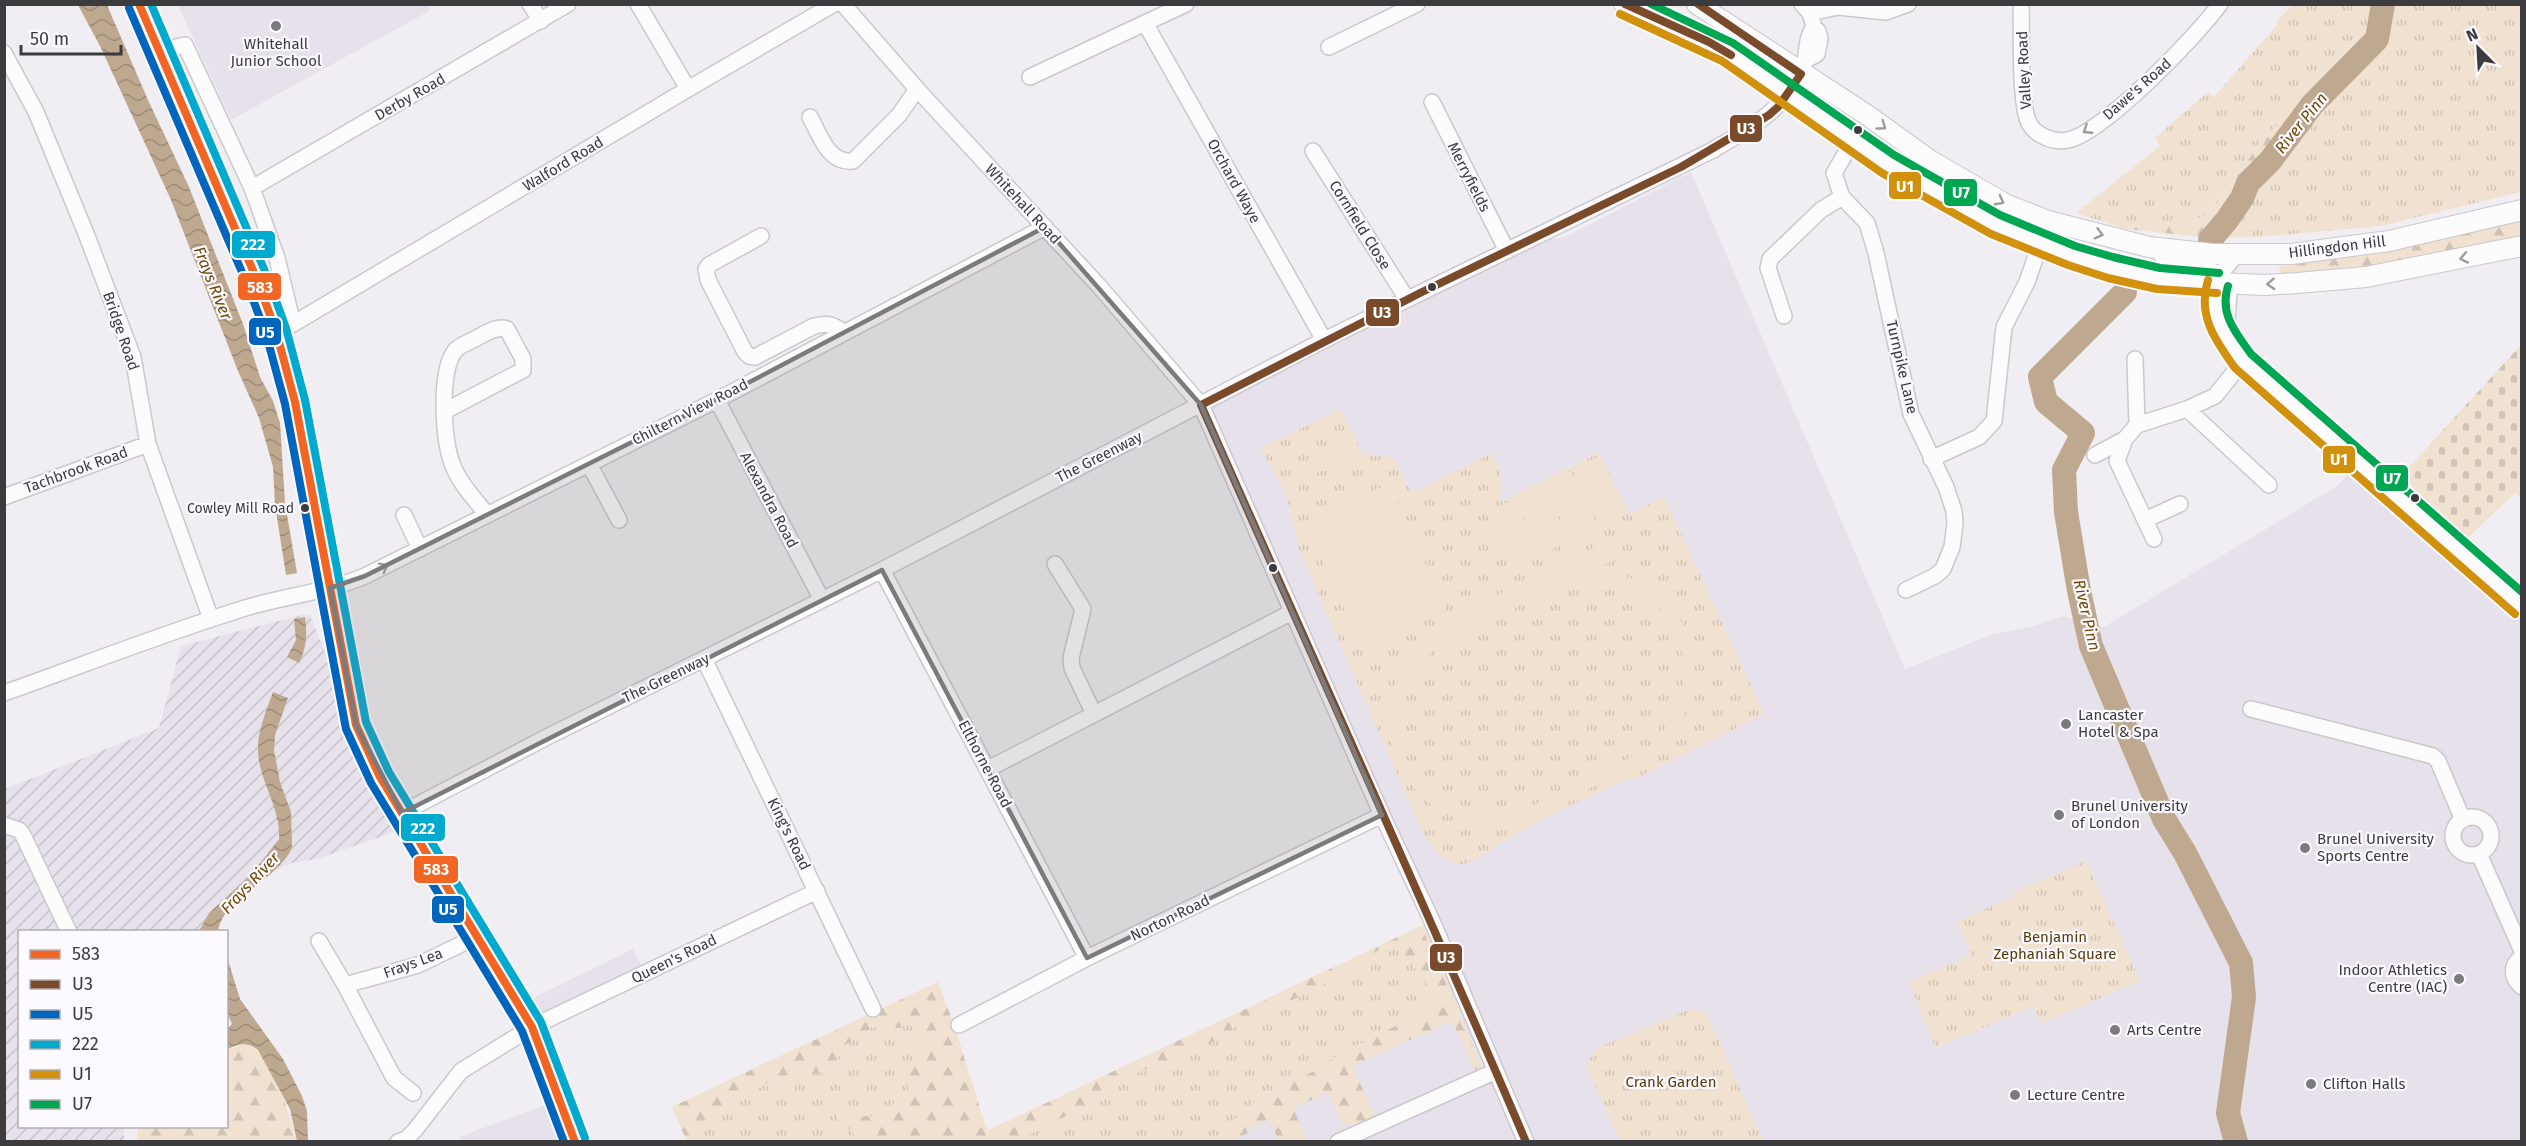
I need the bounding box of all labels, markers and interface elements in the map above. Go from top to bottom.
scale bar [21,18,122,56]
north arrow [2448,18,2508,78]
marker: Whitehall Junior School [269,19,283,33]
text: N [2463,24,2481,46]
text: 50 m [30,28,69,50]
street label: Valley Road [2013,30,2035,110]
place label: Whitehall Junior School [231,35,322,70]
street label: Dawe's Road [2099,54,2175,124]
street label: Derby Road [372,70,448,124]
water label: River Pinn [2271,89,2331,157]
line badge: U3 [1729,114,1763,143]
text: U3 [1737,119,1755,138]
one-way arrow [1876,119,1887,130]
one-way arrow [2082,123,2093,134]
unlabelled marker [1852,124,1864,136]
street label: Walford Road [519,133,607,195]
street label: Orchard Waye [1203,136,1265,226]
street label: Merryfields [1444,139,1494,215]
street label: Whitehall Road [981,160,1065,248]
line badge: U1 [1888,171,1922,200]
street label: Cornfield Close [1325,177,1395,273]
text: U1 [1896,177,1914,196]
line badge: U7 [1943,178,1978,207]
text: U7 [1952,183,1970,202]
one-way arrow [1994,194,2004,205]
one-way arrow [2093,227,2104,239]
line badge: 222 [231,230,276,259]
street label: Hillingdon Hill [2288,232,2387,262]
text: 222 [241,235,265,254]
water label: Frays River [190,244,237,323]
one-way arrow [2459,251,2469,264]
line badge: 583 [237,272,282,301]
text: 583 [247,278,273,297]
one-way arrow [2267,278,2276,291]
unlabelled marker [1426,281,1438,293]
street label: Bridge Road [99,289,143,373]
line badge: U3 [1365,298,1400,327]
text: U3 [1373,303,1391,322]
line badge: U5 [248,317,282,346]
street label: Turnpike Lane [1882,318,1922,416]
text: U5 [256,323,275,342]
street label: Chiltern View Road [629,375,751,449]
street label: The Greenway [1053,427,1146,486]
street label: Tachbrook Road [22,443,130,497]
line badge: U1 [2322,445,2356,474]
street label: Alexandra Road [736,449,802,551]
text: U1 [2330,450,2348,469]
line badge: U7 [2375,464,2409,492]
text: U7 [2383,469,2401,488]
unlabelled marker [2409,492,2421,504]
place label: Cowley Mill Road [187,500,294,517]
marker: Cowley Mill Road [299,502,311,514]
one-way arrow [378,562,389,574]
unlabelled marker [1267,562,1279,574]
water label: River Pinn [2070,578,2104,652]
street label: The Greenway [620,649,713,707]
place label: Lancaster Hotel & Spa [2078,706,2159,741]
street label: Elthorne Road [954,717,1016,811]
marker: Lancaster Hotel & Spa [2059,717,2073,731]
street label: King's Road [764,795,814,873]
place label: Brunel University of London [2071,797,2189,832]
marker: Brunel University of London [2052,808,2066,822]
line badge: 222 [400,813,446,842]
text: 222 [411,819,435,838]
place label: Brunel University Sports Centre [2317,830,2435,865]
marker: Brunel University Sports Centre [2298,841,2312,855]
water label: Frays River [217,848,284,918]
line badge: 583 [413,855,459,884]
text: 583 [423,860,449,879]
street label: Norton Road [1127,891,1213,945]
line badge: U5 [431,895,465,924]
text: U5 [439,900,458,919]
park label: Benjamin Zephaniah Square [1993,928,2117,963]
legend [18,930,228,1128]
street label: Queen's Road [628,931,720,987]
text: 583 [72,943,100,965]
line badge: U3 [1429,943,1463,972]
street label: Frays Lea [381,944,445,982]
text: U3 [1437,948,1455,967]
place label: Indoor Athletics Centre (IAC) [2338,961,2447,996]
marker: Indoor Athletics Centre (IAC) [2452,972,2466,986]
text: U3 [72,973,93,995]
text: U5 [72,1003,93,1025]
place label: Arts Centre [2127,1021,2202,1039]
marker: Arts Centre [2108,1023,2122,1037]
text: 222 [72,1033,99,1055]
text: U1 [72,1063,92,1085]
park label: Crank Garden [1626,1073,1716,1091]
place label: Clifton Halls [2323,1075,2406,1093]
marker: Clifton Halls [2304,1077,2318,1091]
place label: Lecture Centre [2027,1086,2125,1104]
marker: Lecture Centre [2008,1088,2022,1102]
text: U7 [72,1093,92,1115]

